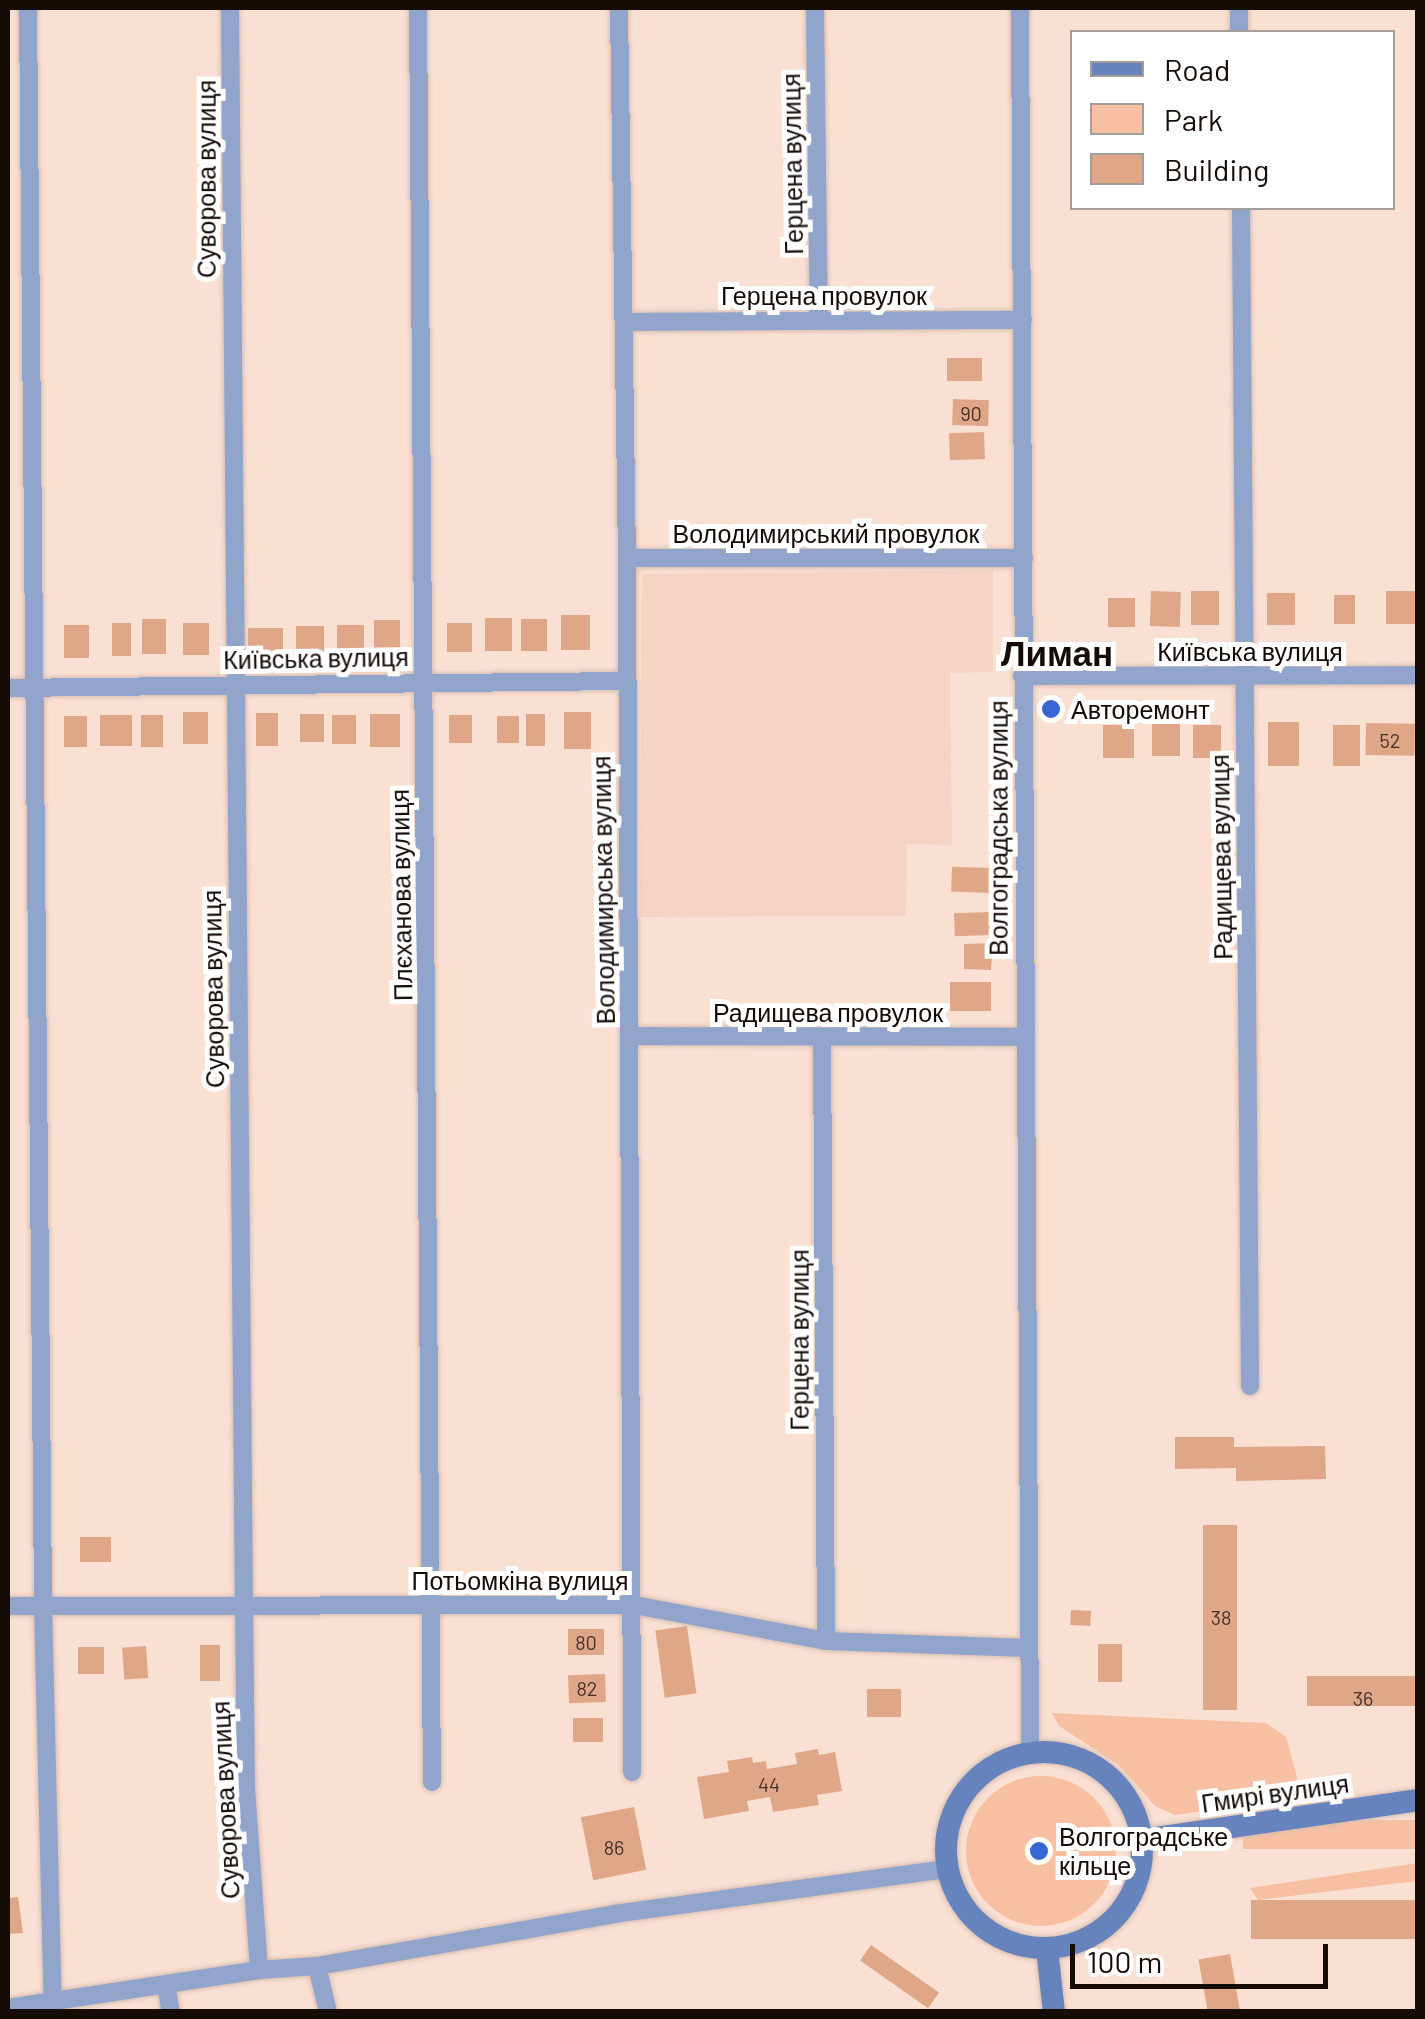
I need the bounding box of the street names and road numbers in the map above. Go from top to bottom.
street label: Герцена вулиця [775,73,809,255]
street label: Суворова вулиця [191,80,221,278]
street label: Герцена провулок [721,280,927,310]
street label: Володимирський провулок [673,518,979,548]
street label: Київська вулиця [1157,636,1343,666]
street label: Київська вулиця [223,641,409,675]
street label: Волгоградська вулиця [983,700,1013,956]
street label: Радищева вулиця [1204,754,1238,960]
street label: Володимирська вулиця [586,755,620,1025]
street label: Плєханова вулиця [384,789,418,1001]
street label: Суворова вулиця [196,890,230,1088]
street label: Радищева провулок [713,997,943,1027]
street label: Герцена вулиця [784,1249,814,1431]
street label: Потьомкіна вулиця [411,1565,629,1595]
street label: Суворова вулиця [205,1700,245,1900]
street label: Гмирі вулиця [1199,1768,1351,1818]

